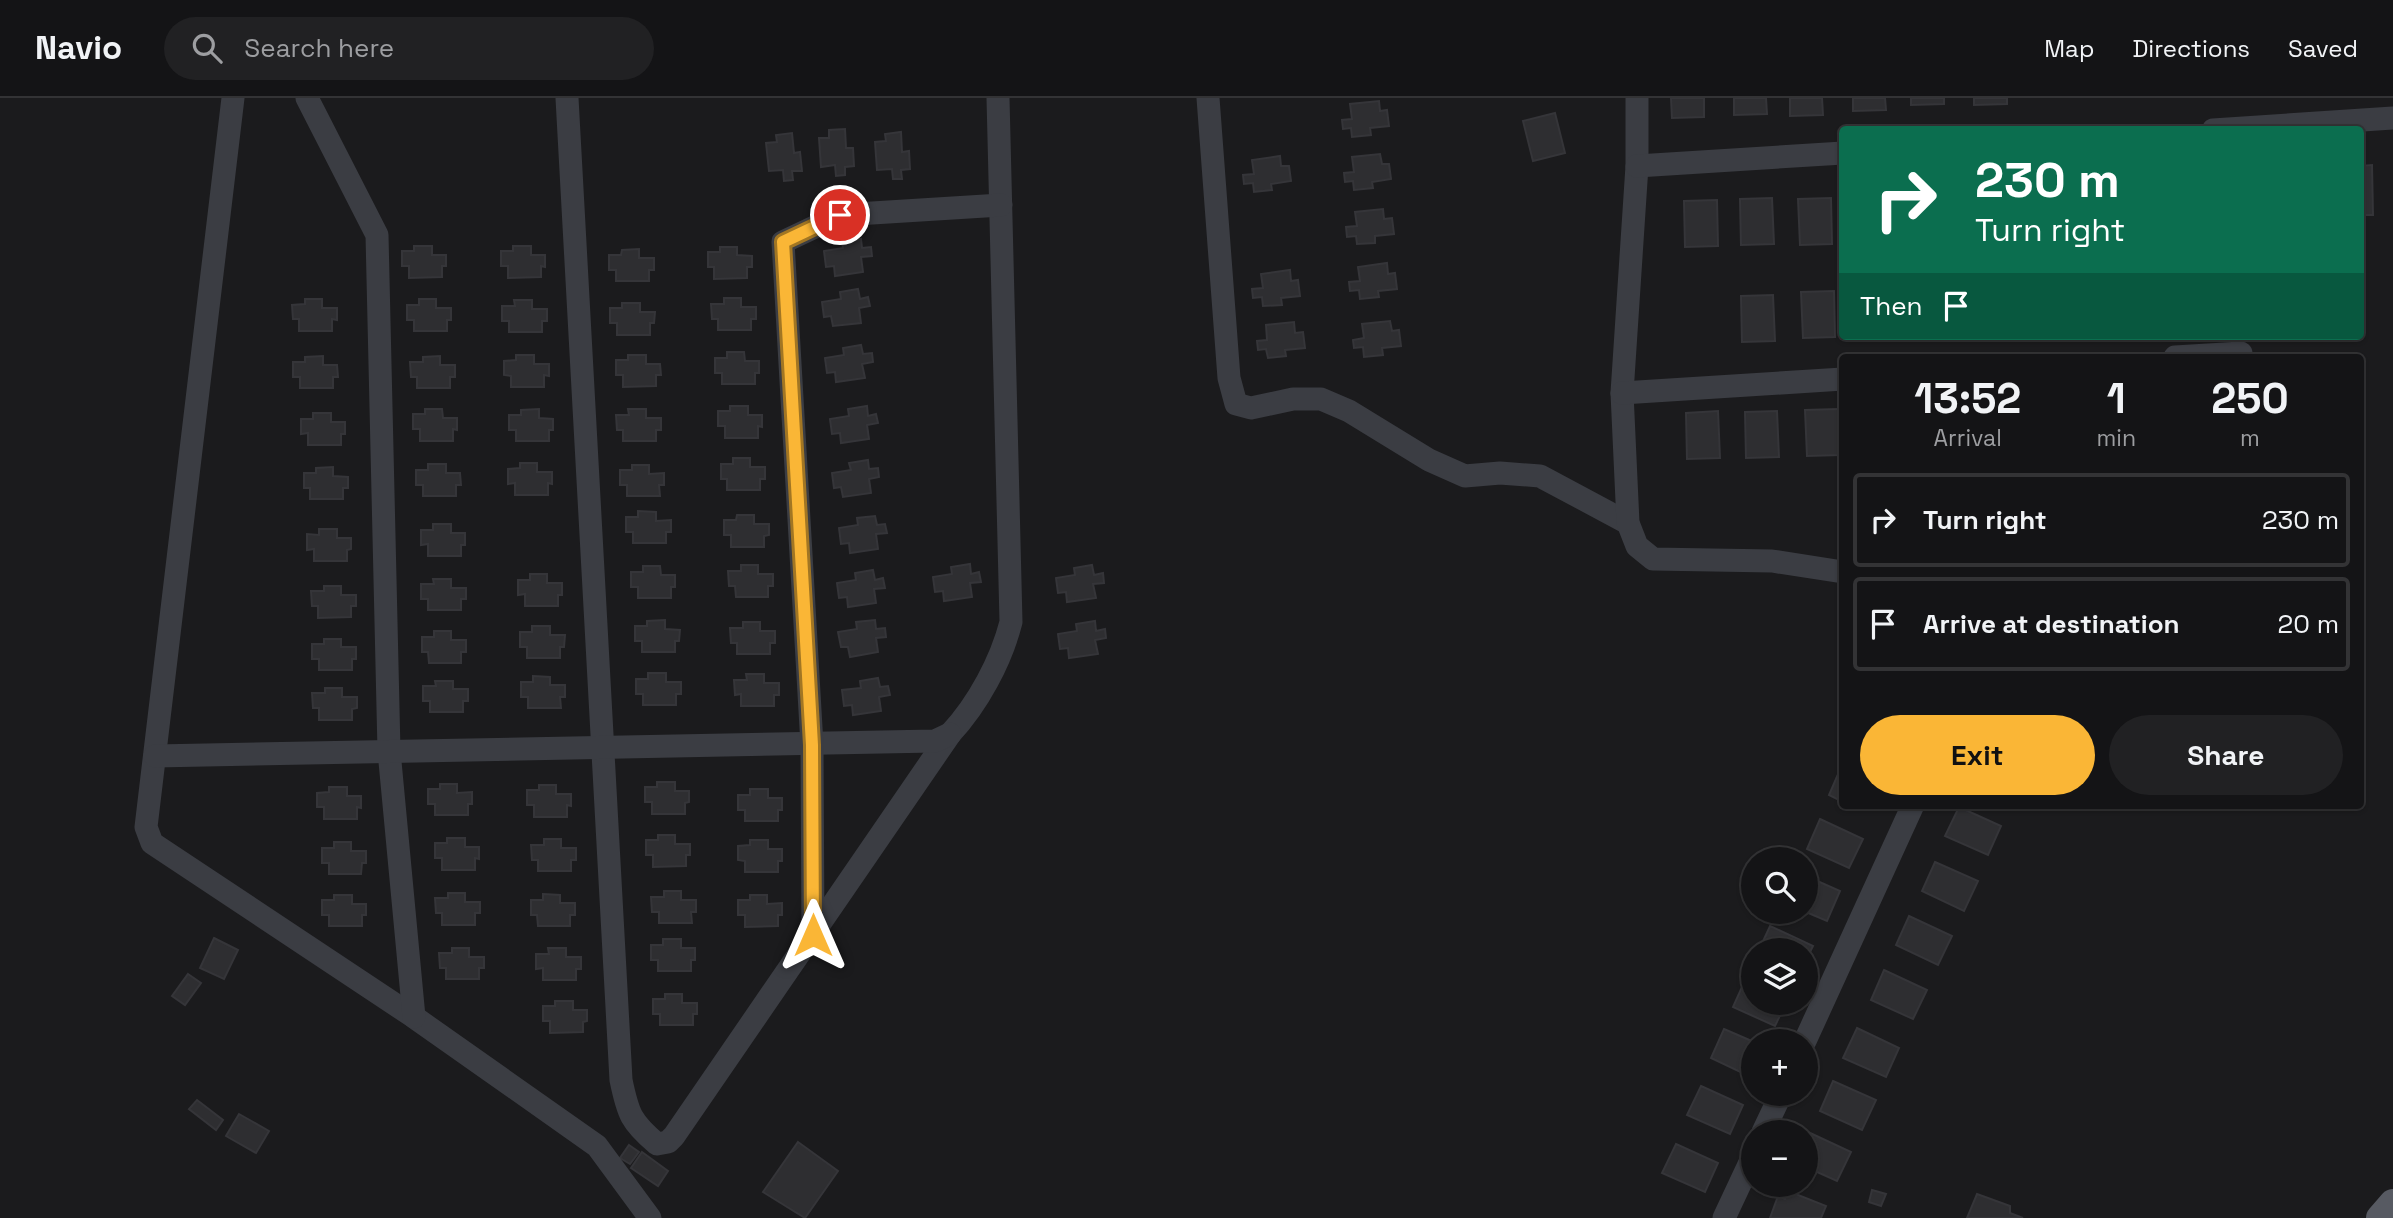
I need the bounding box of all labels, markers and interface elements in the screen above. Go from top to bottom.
search box [164,17,654,80]
text: Navio [35,27,122,69]
icon: search [188,29,226,67]
text: Search here [244,31,394,65]
text: Map [2044,33,2094,64]
text: Directions [2132,33,2250,64]
text: Saved [2288,33,2358,64]
text: 230 m [1975,149,2120,211]
icon: right [1860,154,1951,245]
pin [810,185,870,245]
icon: arrive [821,196,859,234]
text: Turn right [1975,210,2125,250]
icon: arrive [1937,287,1975,325]
text: Then [1860,289,1923,323]
text: 13:52 [1914,372,2021,425]
text: 1 [2107,372,2126,425]
text: 250 [2211,372,2289,425]
text: Arrival [1934,423,2002,453]
text: min [2096,423,2136,453]
text: m [2240,423,2260,453]
icon: right [1864,501,1902,539]
text: Turn right [1923,503,2047,537]
text: 230 m [2262,503,2339,537]
icon: arrive [1864,605,1902,643]
text: Arrive at destination [1923,607,2180,641]
text: 20 m [2278,607,2339,641]
button: Exit [1860,715,2095,795]
button: Share [2109,715,2343,795]
map controls [1741,847,1818,1197]
button: search [1741,847,1818,924]
position arrow [776,898,850,972]
button: layers [1741,938,1818,1015]
button: + [1741,1029,1818,1106]
button: − [1741,1120,1818,1197]

